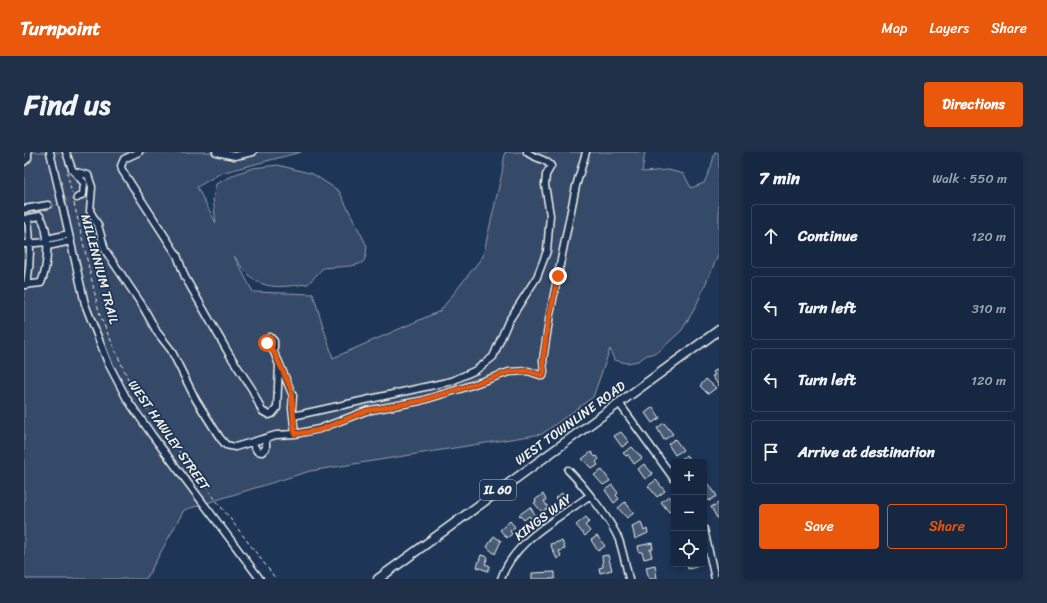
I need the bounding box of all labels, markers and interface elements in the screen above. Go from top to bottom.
text: Turnpoint [20,12,101,45]
text: Map [882,16,907,41]
text: Layers [929,16,969,41]
text: Share [991,16,1027,41]
text: Find us [24,80,111,129]
button: Directions [924,82,1023,127]
text: 7 min [759,163,800,193]
text: Walk · 550 m [932,167,1007,190]
street label: MILLENNIUM TRAIL [74,211,126,327]
text: Continue [798,223,858,249]
icon: ahead [760,225,782,247]
text: 120 m [971,225,1006,248]
route end [549,267,567,285]
text: Turn left [798,295,856,321]
icon: left [760,297,782,319]
text: 310 m [972,297,1006,320]
route start [258,334,276,352]
text: Turn left [798,367,856,393]
icon: left [760,369,782,391]
text: 120 m [971,369,1006,392]
street label: WEST HAWLEY STREET [122,375,217,496]
street label: WEST TOWNLINE ROAD [510,375,630,471]
text: Arrive at destination [798,439,935,465]
icon: arrive [760,441,782,463]
map controls [671,459,707,567]
button: + [671,459,707,495]
road number: IL 60 [480,480,516,500]
street label: KINGS WAY [509,487,578,547]
button: − [671,495,707,531]
button: Save [759,504,879,549]
button: Share [887,504,1007,549]
button: locate [671,531,707,567]

